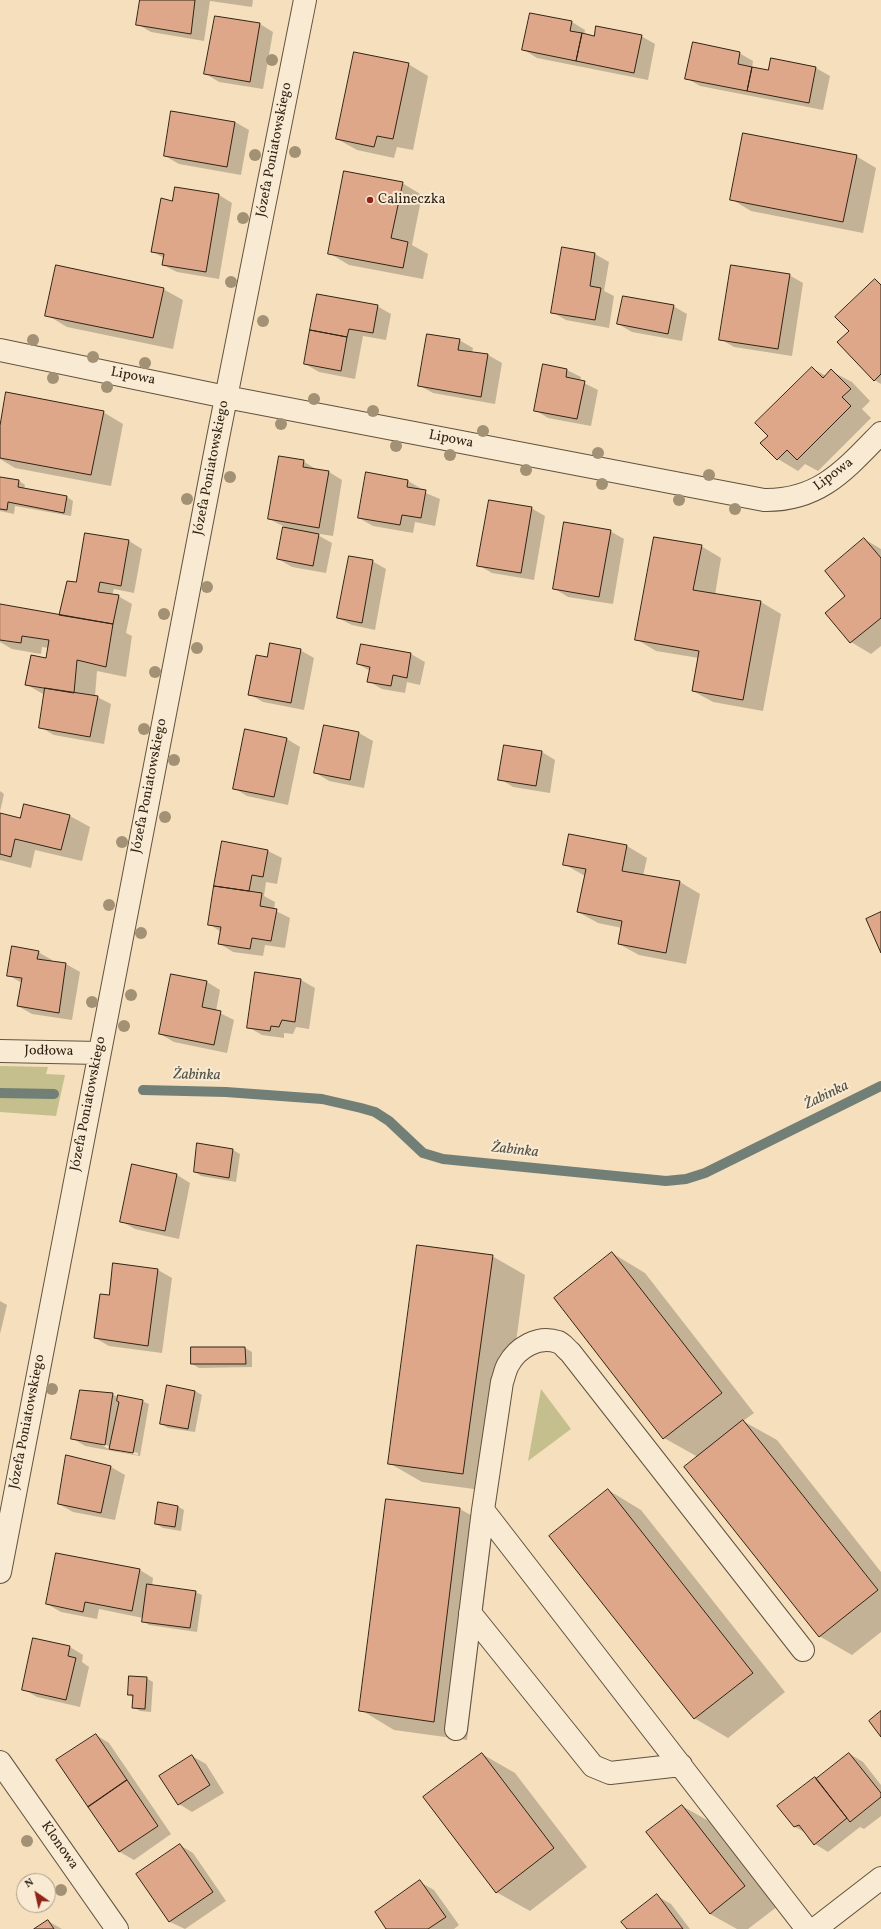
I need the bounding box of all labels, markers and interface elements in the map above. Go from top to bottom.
street label: Józefa Poniatowskiego [254,81,296,219]
place label: Calineczka [378,192,445,208]
marker: Calineczka [365,195,375,205]
street label: Lipowa [109,364,157,390]
street label: Józefa Poniatowskiego [191,399,233,537]
street label: Lipowa [427,427,475,453]
street label: Lipowa [811,455,857,495]
street label: Józefa Poniatowskiego [129,717,171,855]
street label: Józefa Poniatowskiego [68,1035,110,1173]
street label: Jodłowa [24,1043,74,1061]
water label: Żabinka [173,1067,221,1085]
water label: Żabinka [802,1078,852,1114]
water label: Żabinka [491,1140,539,1162]
street label: Józefa Poniatowskiego [7,1353,49,1491]
street label: Klonowa [36,1819,82,1873]
north arrow [16,1873,56,1913]
text: N [22,1875,37,1892]

